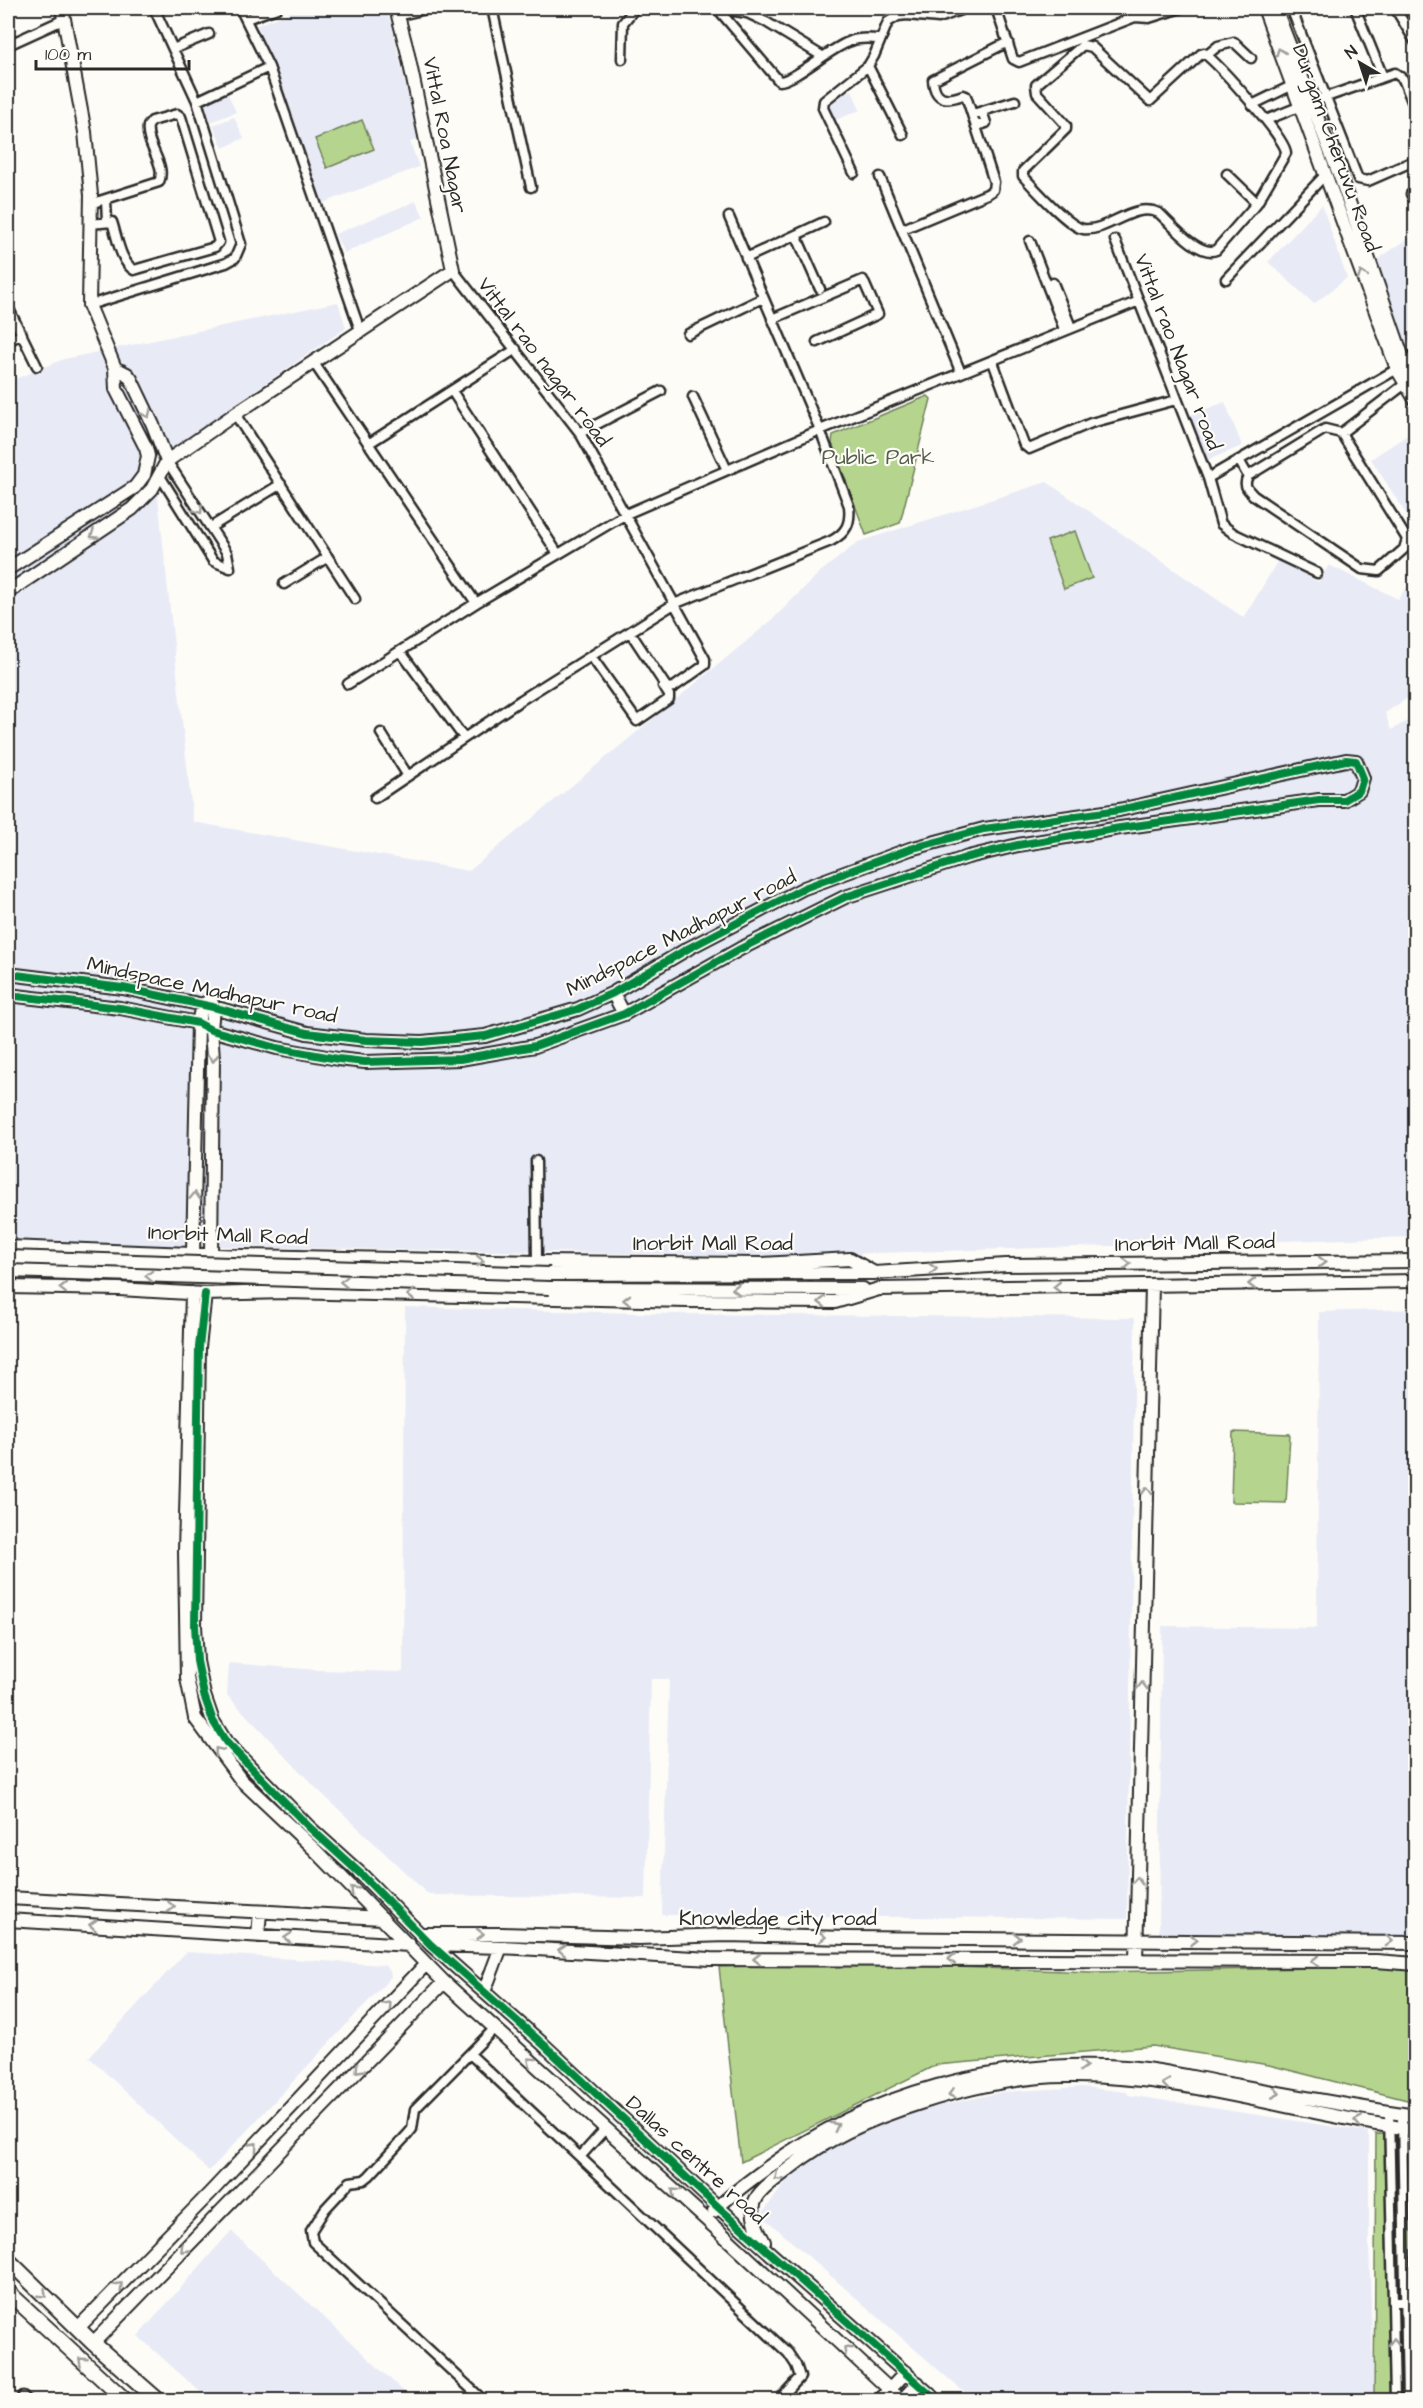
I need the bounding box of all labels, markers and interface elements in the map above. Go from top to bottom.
scale bar [36,33,189,71]
north arrow [1330,33,1390,93]
street label: Durgam Cheruvu Road [1283,40,1387,257]
text: N [1340,40,1362,64]
text: 100 m [45,42,91,67]
one-way arrow [1275,48,1288,58]
street label: Vittal Roa Nagar [414,54,474,216]
street label: Vittal rao Nagar road [1125,250,1229,455]
one-way arrow [1357,270,1370,281]
street label: Vittal rao nagar road [469,271,618,454]
one-way arrow [140,407,152,418]
park label: Public Park [822,443,934,472]
one-way arrow [192,503,203,514]
one-way arrow [89,528,100,539]
street label: Mindspace Madhapur road [561,862,802,1005]
street label: Mindspace Madhapur road [84,949,340,1032]
one-way arrow [206,1054,219,1063]
one-way arrow [188,1191,201,1200]
street label: Inorbit Mall Road [147,1218,309,1252]
street label: Inorbit Mall Road [1115,1227,1276,1259]
street label: Inorbit Mall Road [633,1229,793,1258]
one-way arrow [475,1255,484,1267]
one-way arrow [1318,1255,1327,1268]
one-way arrow [1123,1258,1132,1270]
one-way arrow [928,1263,937,1276]
one-way arrow [145,1270,154,1282]
one-way arrow [340,1276,349,1288]
one-way arrow [1248,1278,1257,1291]
one-way arrow [1053,1280,1062,1293]
one-way arrow [58,1282,67,1294]
one-way arrow [732,1283,741,1295]
one-way arrow [407,1289,416,1301]
one-way arrow [622,1294,631,1306]
one-way arrow [817,1296,826,1308]
one-way arrow [1141,1487,1153,1496]
one-way arrow [1136,1682,1149,1691]
one-way arrow [215,1746,226,1757]
one-way arrow [1131,1877,1144,1886]
one-way arrow [350,1886,361,1897]
one-way arrow [166,1901,175,1914]
street label: Knowledge city road [679,1904,877,1935]
one-way arrow [89,1919,98,1932]
one-way arrow [475,1928,484,1940]
one-way arrow [283,1931,292,1944]
one-way arrow [817,1931,826,1944]
one-way arrow [1012,1932,1021,1944]
one-way arrow [1190,1934,1199,1946]
one-way arrow [1385,1935,1394,1948]
one-way arrow [558,1944,567,1957]
one-way arrow [752,1953,761,1965]
one-way arrow [947,1953,956,1965]
one-way arrow [1311,1955,1320,1967]
one-way arrow [381,2001,392,2012]
one-way arrow [527,2057,538,2068]
one-way arrow [1079,2059,1088,2072]
one-way arrow [356,2061,367,2072]
one-way arrow [1162,2079,1171,2091]
one-way arrow [948,2086,958,2099]
one-way arrow [1271,2086,1281,2099]
street label: Dallas centre road [619,2089,773,2231]
one-way arrow [1353,2115,1363,2128]
one-way arrow [829,2122,839,2133]
one-way arrow [247,2143,258,2154]
one-way arrow [774,2170,785,2181]
one-way arrow [671,2188,682,2199]
one-way arrow [180,2242,191,2253]
one-way arrow [111,2283,122,2294]
one-way arrow [35,2287,46,2298]
one-way arrow [1388,2338,1400,2347]
one-way arrow [843,2346,854,2357]
one-way arrow [79,2357,89,2368]

